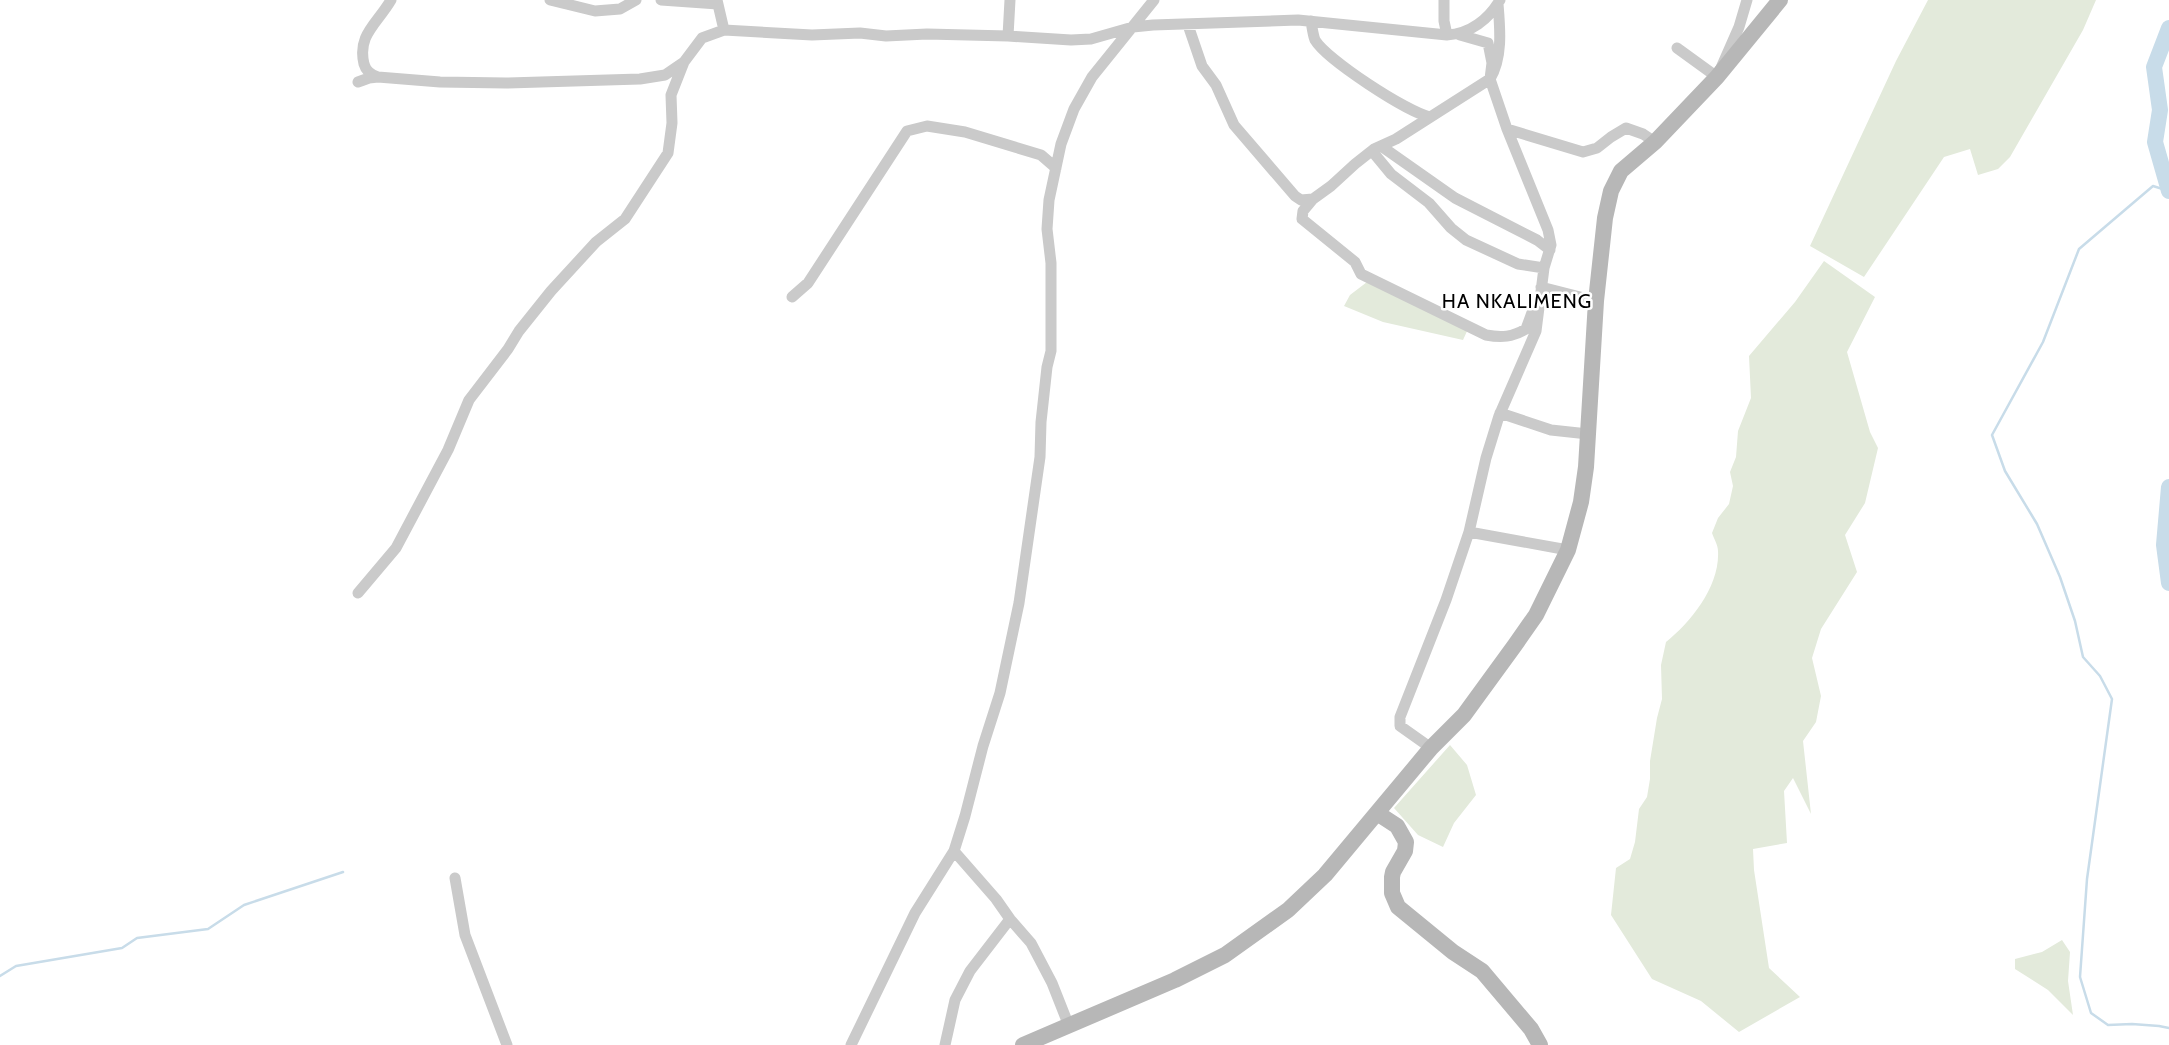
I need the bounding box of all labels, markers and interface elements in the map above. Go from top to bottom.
district label: HA NKALIMENG [1442,289,1592,313]

